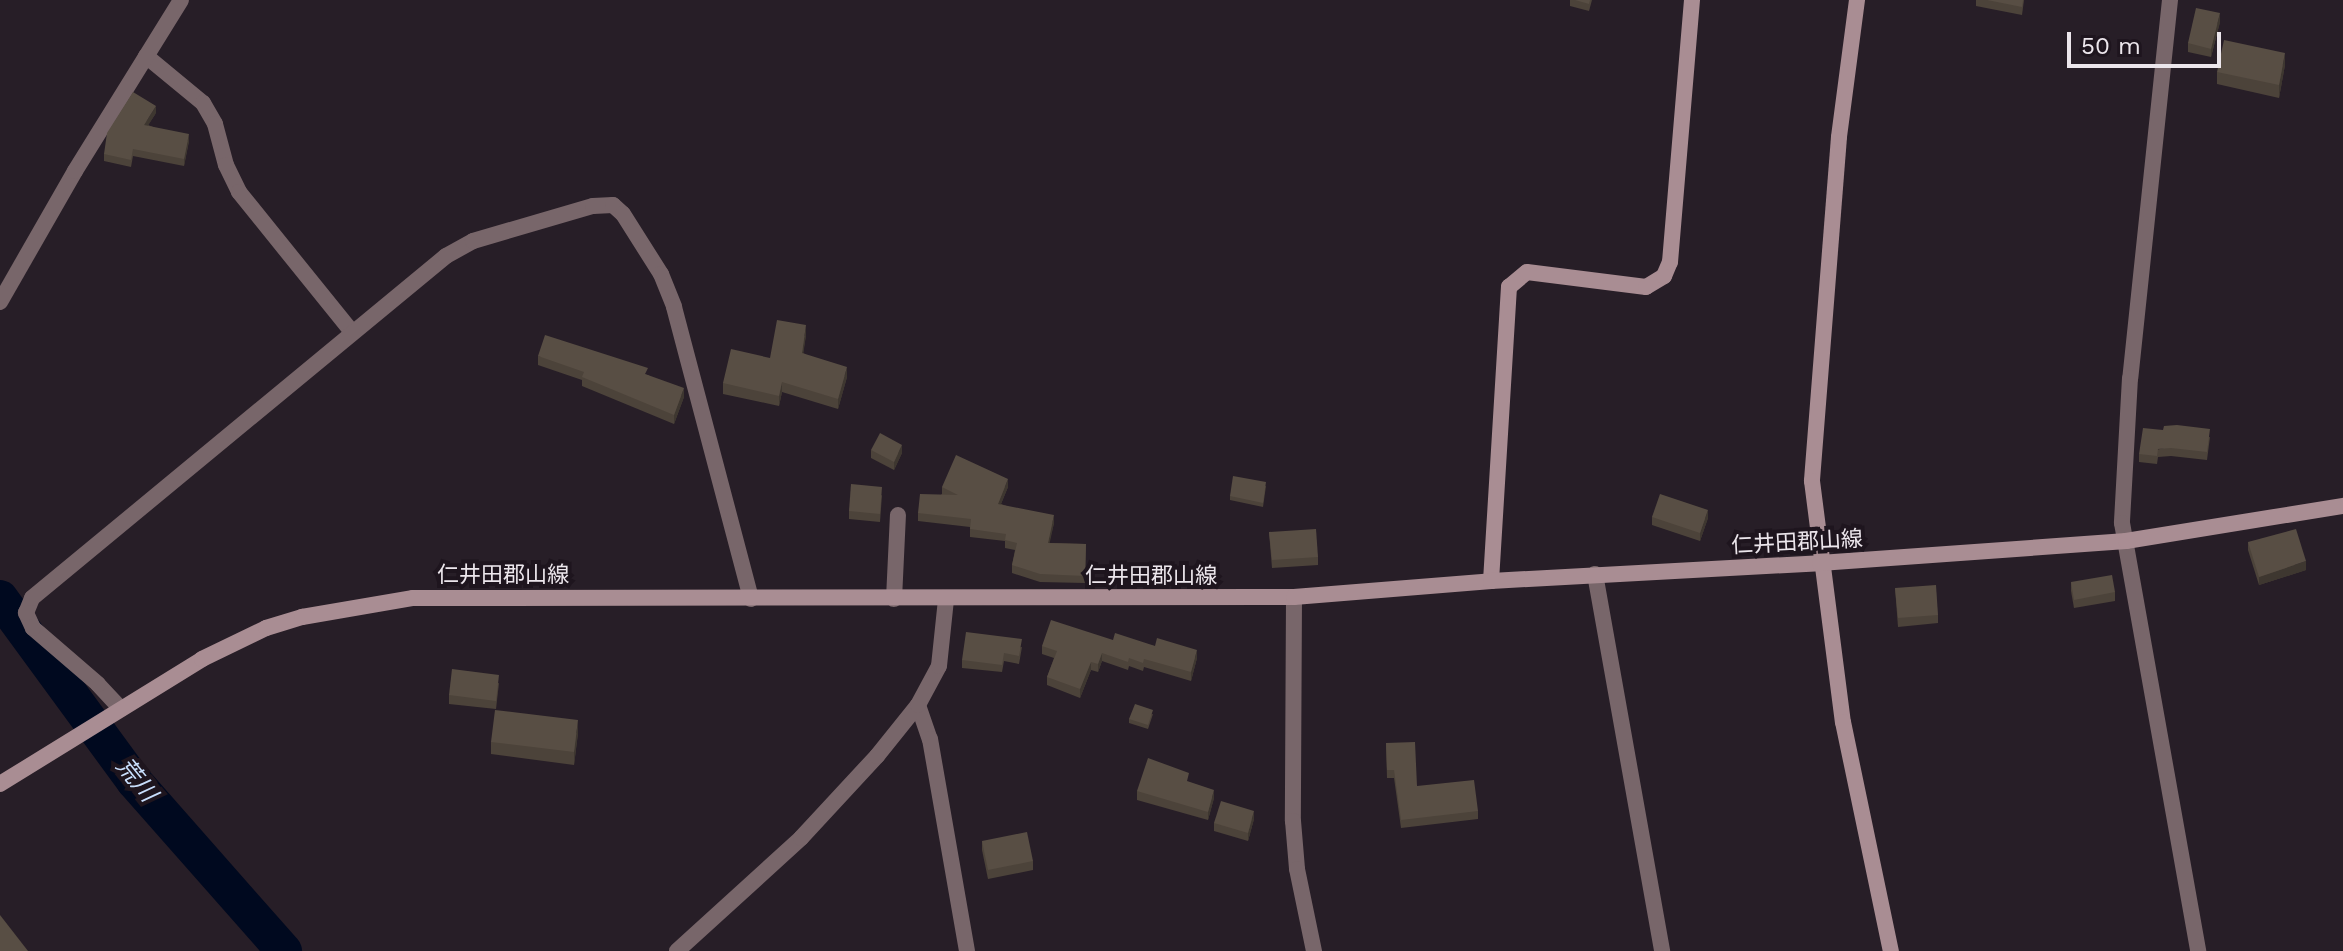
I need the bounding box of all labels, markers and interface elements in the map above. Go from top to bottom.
scale bar [2071,16,2225,66]
text: 50 m [2081,32,2141,60]
street label: 仁井田郡山線 [1730,525,1864,559]
street label: 仁井田郡山線 [437,562,569,588]
street label: 仁井田郡山線 [1085,563,1217,589]
water label: 荒川 [110,752,162,808]

